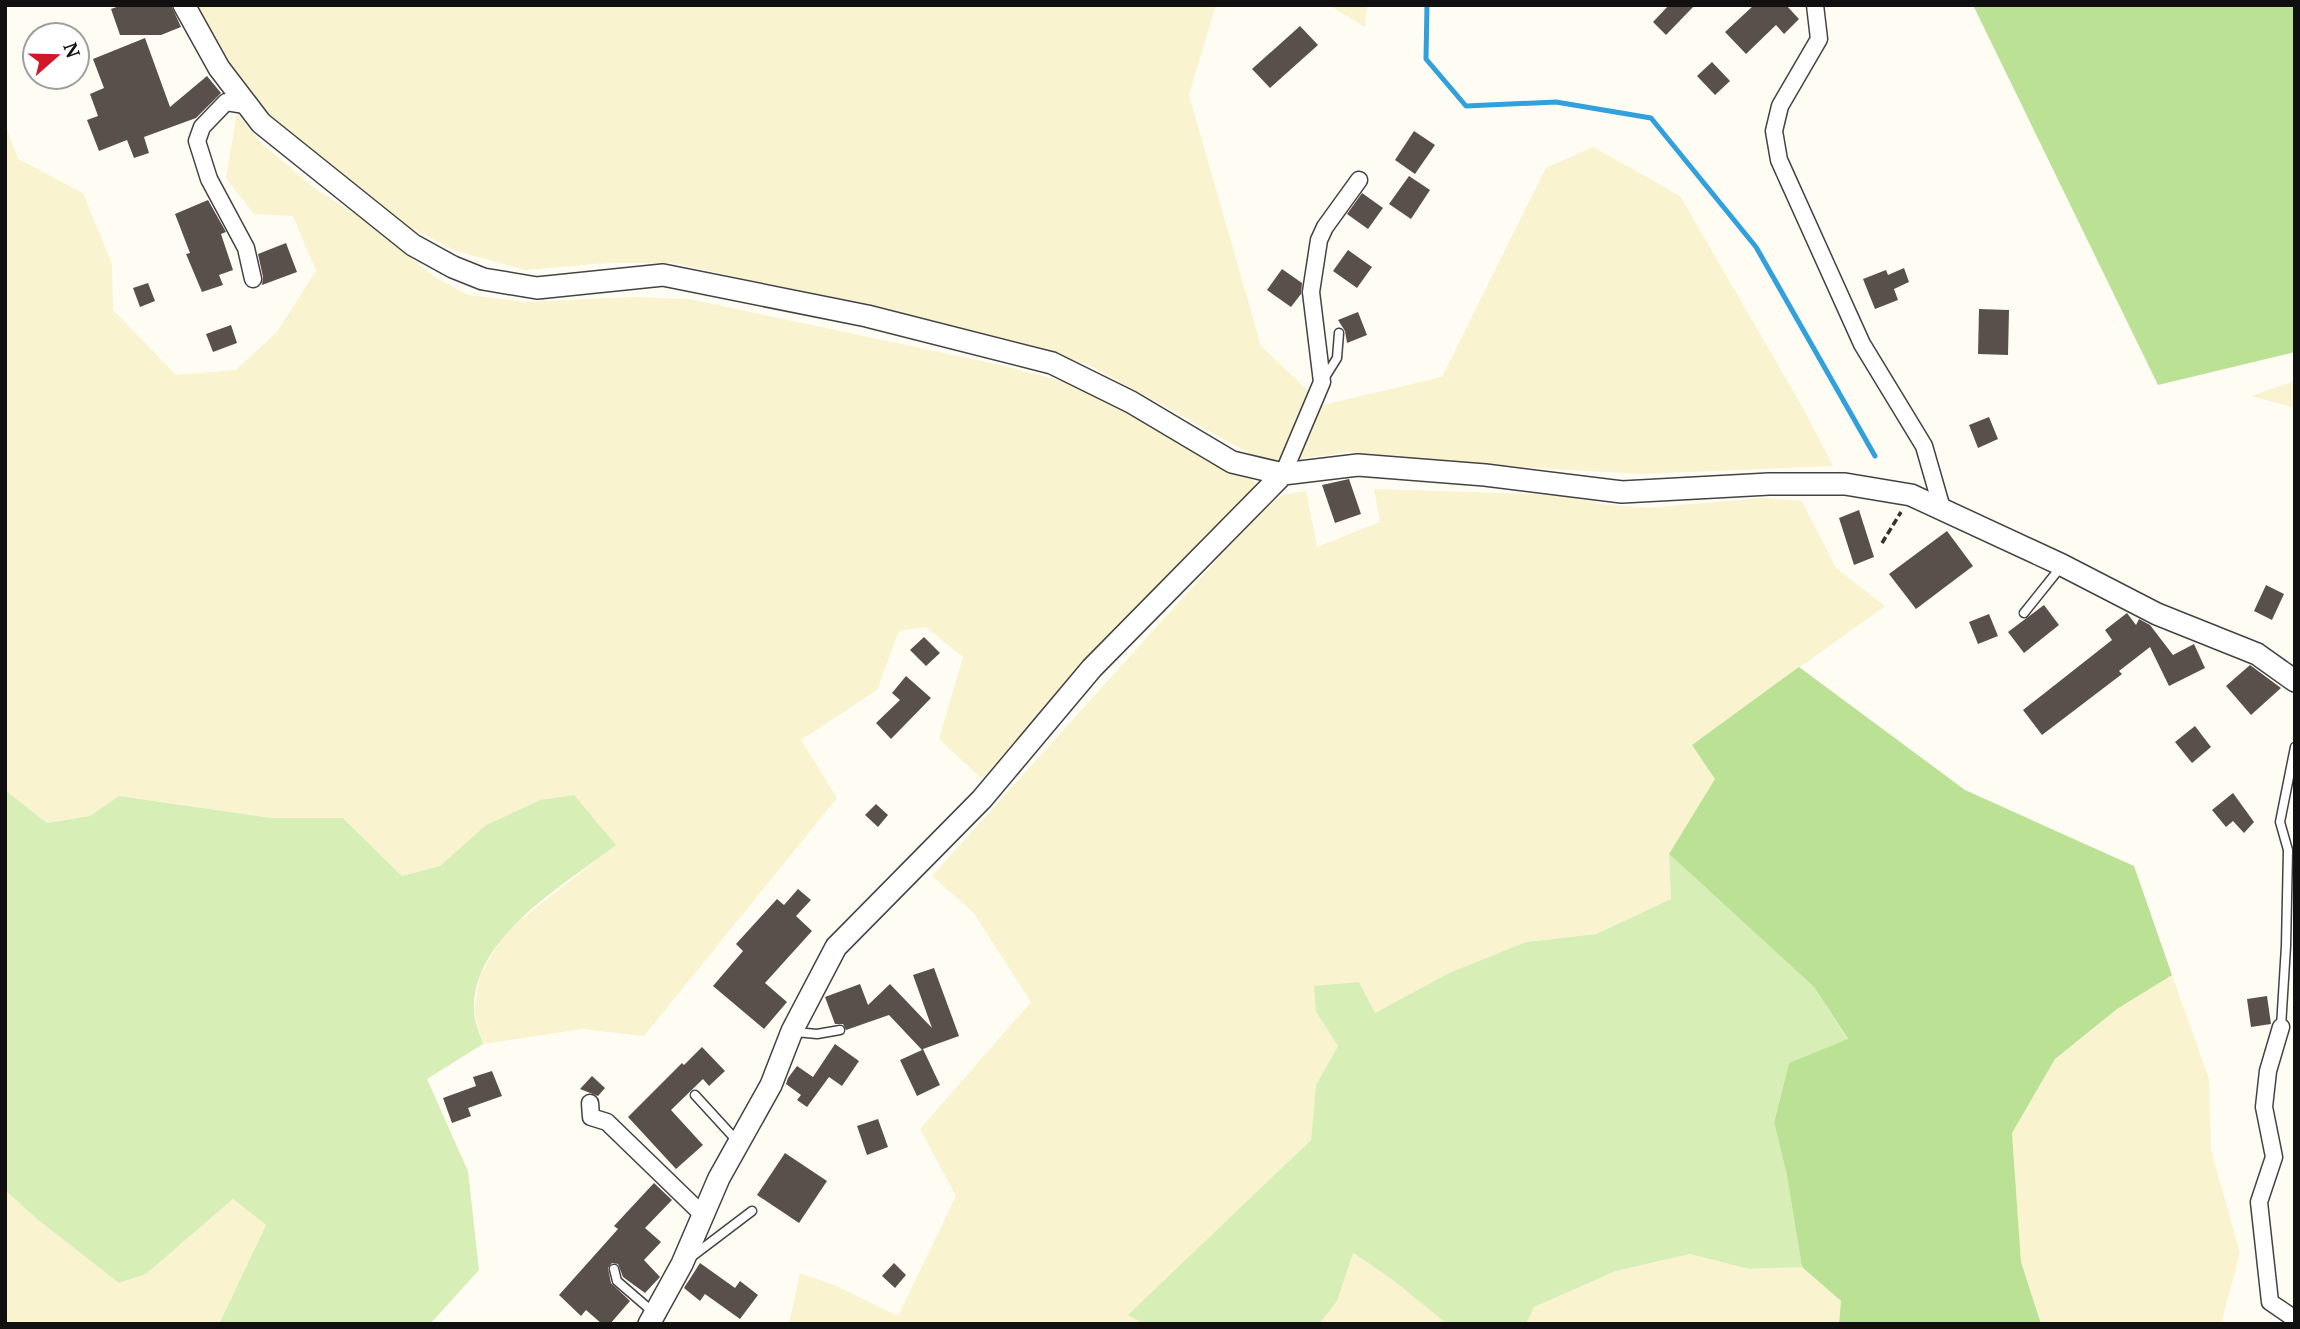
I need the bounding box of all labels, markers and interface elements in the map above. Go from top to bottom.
north arrow [21,21,91,91]
text: N [58,39,87,62]

